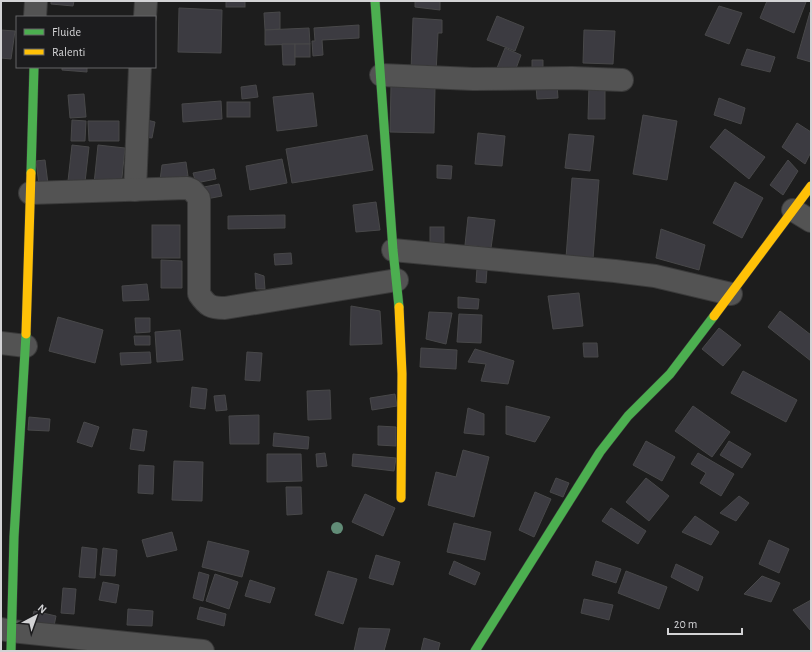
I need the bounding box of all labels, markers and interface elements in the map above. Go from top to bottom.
legend [16,16,156,68]
text: Fluide [52,26,81,38]
text: Ralenti [52,46,85,58]
north arrow [16,596,56,636]
text: N [36,602,49,615]
scale bar [668,610,742,636]
text: 20 m [674,618,697,630]

